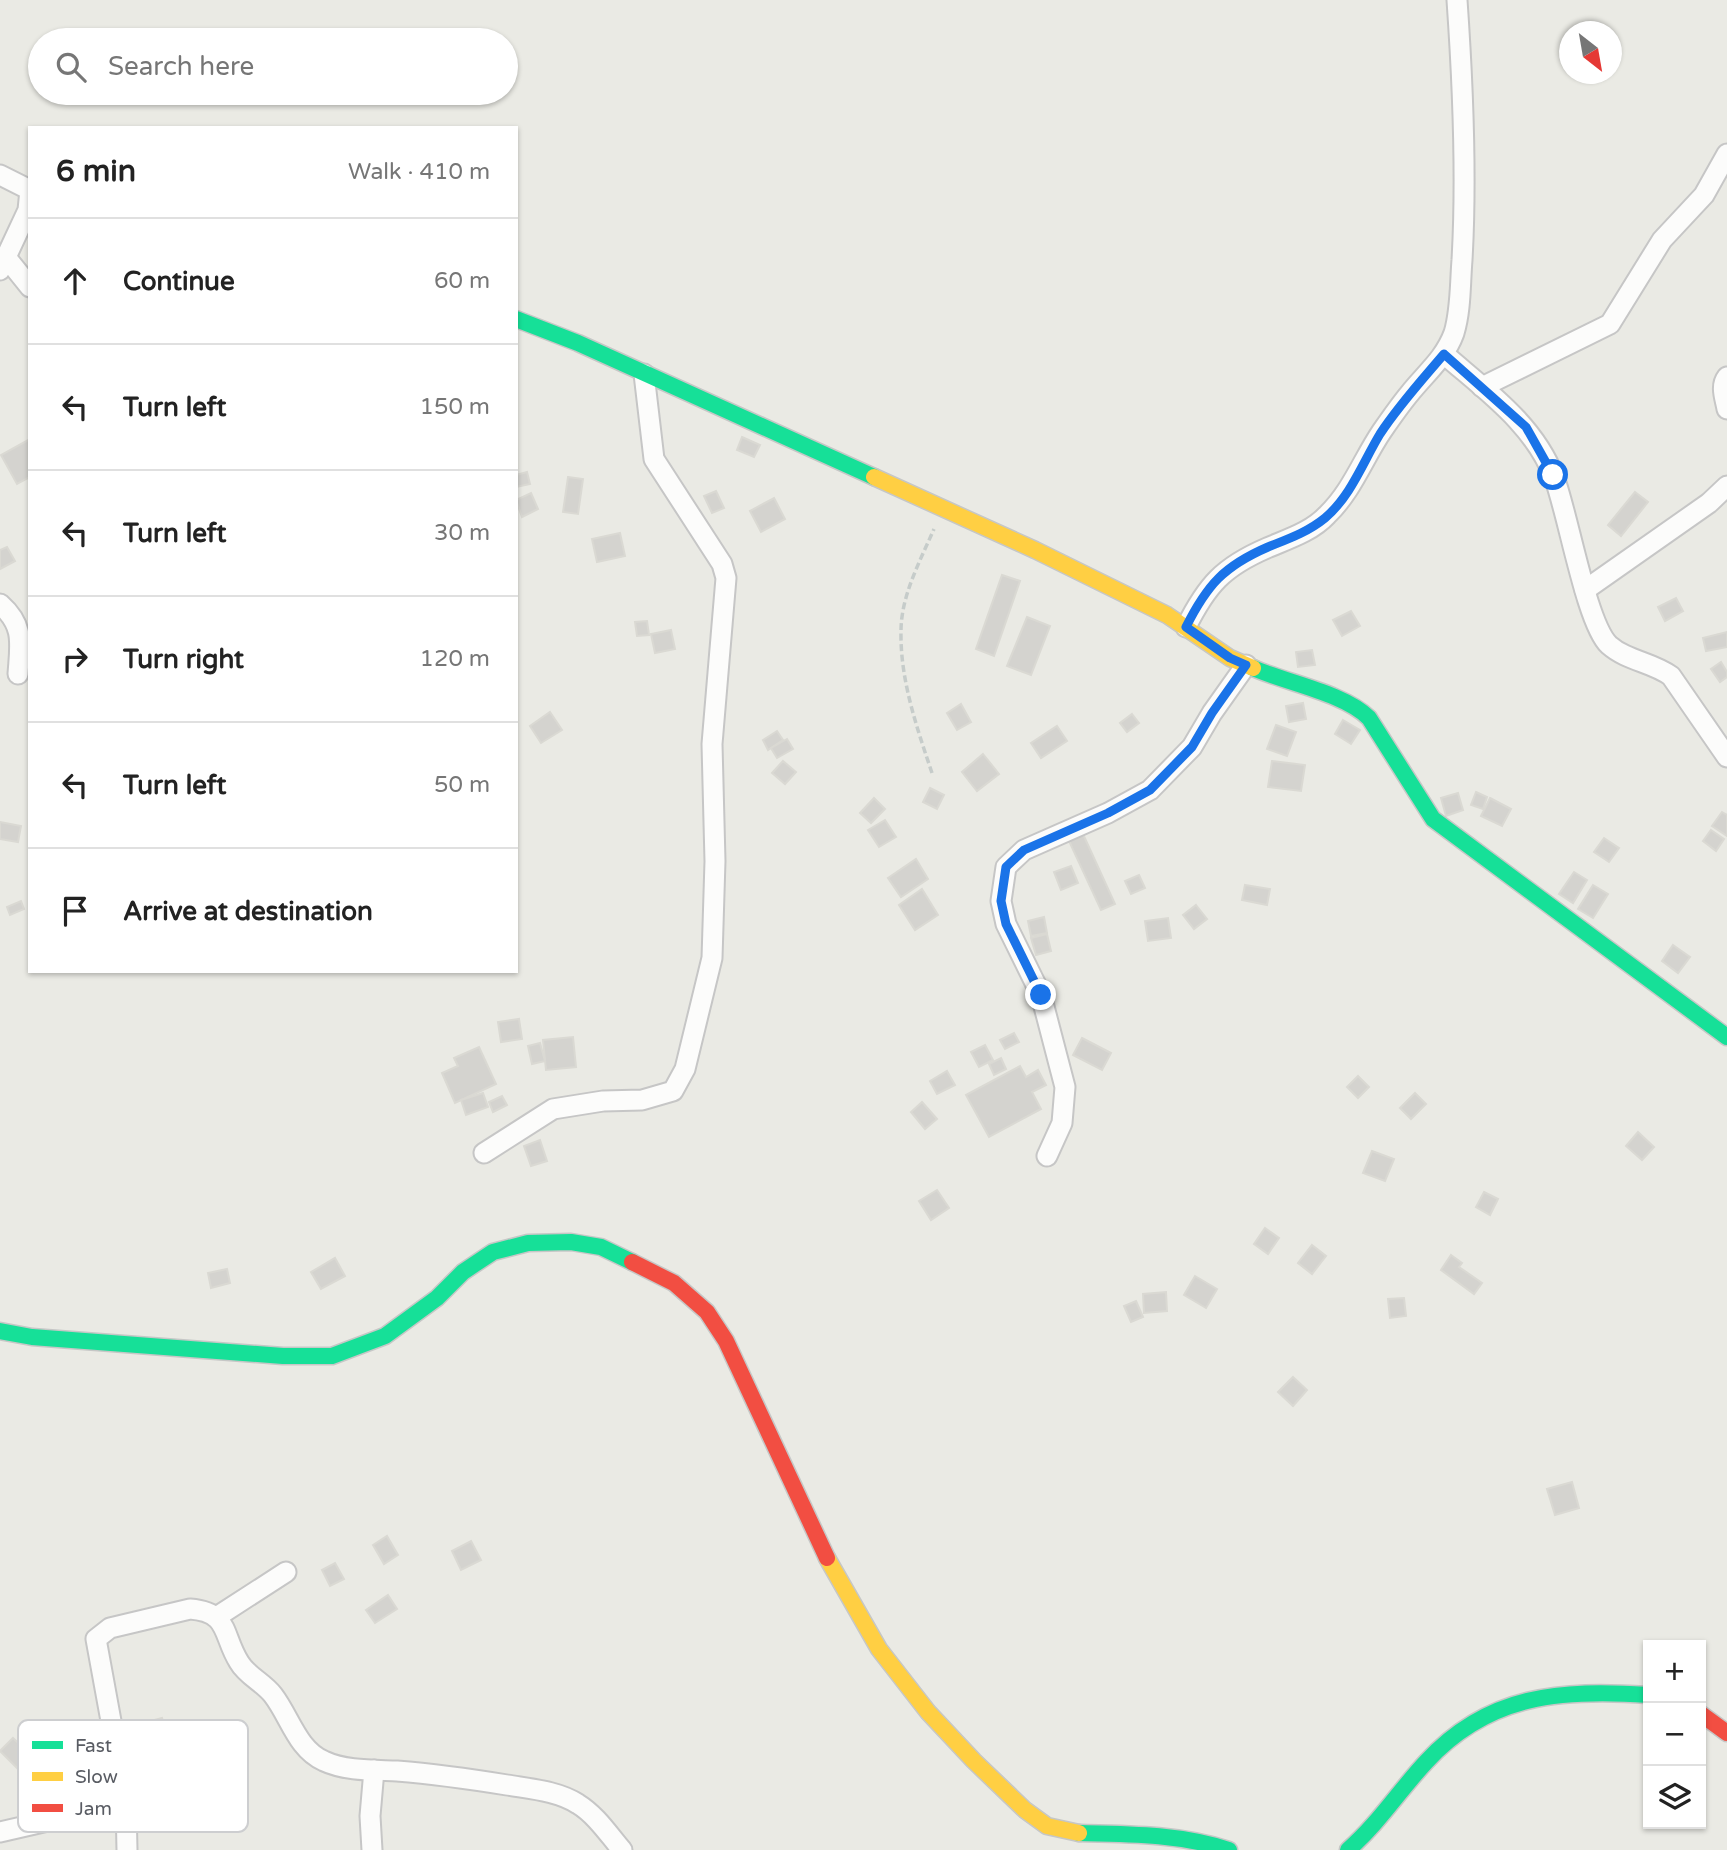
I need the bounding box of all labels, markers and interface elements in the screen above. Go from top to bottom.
north arrow [1559,21,1622,84]
search box [28,28,518,105]
icon: search [52,48,90,86]
text: Search here [108,51,254,82]
text: 6 min [56,153,136,190]
text: Walk · 410 m [348,158,490,186]
icon: ahead [56,262,94,300]
text: Continue [123,266,235,297]
text: 60 m [434,267,490,295]
icon: left [56,388,94,426]
text: Turn left [123,392,226,423]
text: 150 m [420,393,490,421]
route start [1537,459,1568,490]
icon: left [56,514,94,552]
text: Turn left [123,518,226,549]
text: 30 m [434,519,490,547]
icon: right [56,640,94,678]
text: Turn right [123,644,244,675]
text: 120 m [420,645,490,673]
icon: left [56,766,94,804]
text: Turn left [123,770,226,801]
text: 50 m [434,771,490,799]
icon: arrive [56,892,94,930]
text: Arrive at destination [123,896,373,927]
route end [1025,979,1056,1010]
map controls [1643,1640,1706,1829]
button: + [1643,1640,1706,1703]
button: − [1643,1703,1706,1766]
legend [18,1720,248,1832]
text: Fast [75,1735,112,1757]
text: Slow [75,1766,118,1788]
button: layers [1643,1766,1706,1829]
text: Jam [75,1798,112,1820]

